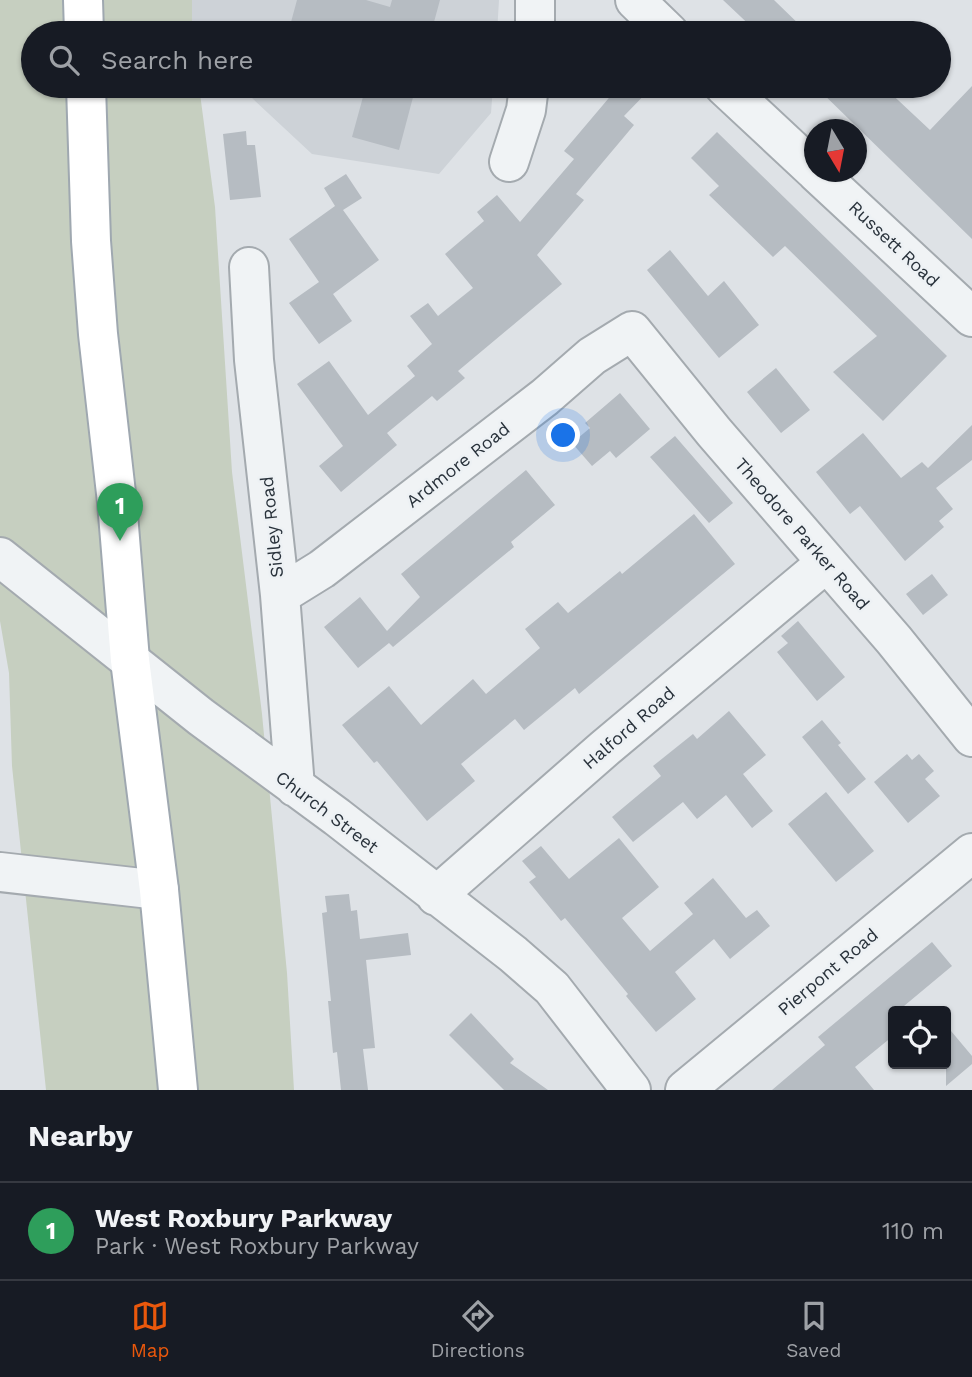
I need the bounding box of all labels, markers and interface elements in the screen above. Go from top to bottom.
search box [21,21,951,98]
icon: search [45,41,83,79]
text: Search here [101,45,253,75]
north arrow [804,119,867,182]
street label: Russett Road [845,196,944,291]
street label: Ardmore Road [402,418,514,512]
your location [546,418,580,452]
street label: Theodore Parker Road [731,453,874,614]
street label: Sidley Road [256,475,287,579]
pin: 1 [97,483,143,541]
street label: Halford Road [578,682,679,773]
street label: Church Street [272,766,383,857]
street label: Pierpont Road [773,924,882,1020]
map controls [888,1006,951,1069]
button: locate [888,1006,951,1069]
text: Nearby [28,1118,133,1153]
text: West Roxbury Parkway [95,1203,392,1233]
text: 1 [46,1218,56,1245]
text: 110 m [882,1218,944,1245]
text: Park · West Roxbury Parkway [95,1233,419,1260]
tab: Map [131,1297,169,1362]
tab: Directions [431,1297,525,1362]
tab: Saved [786,1297,841,1362]

